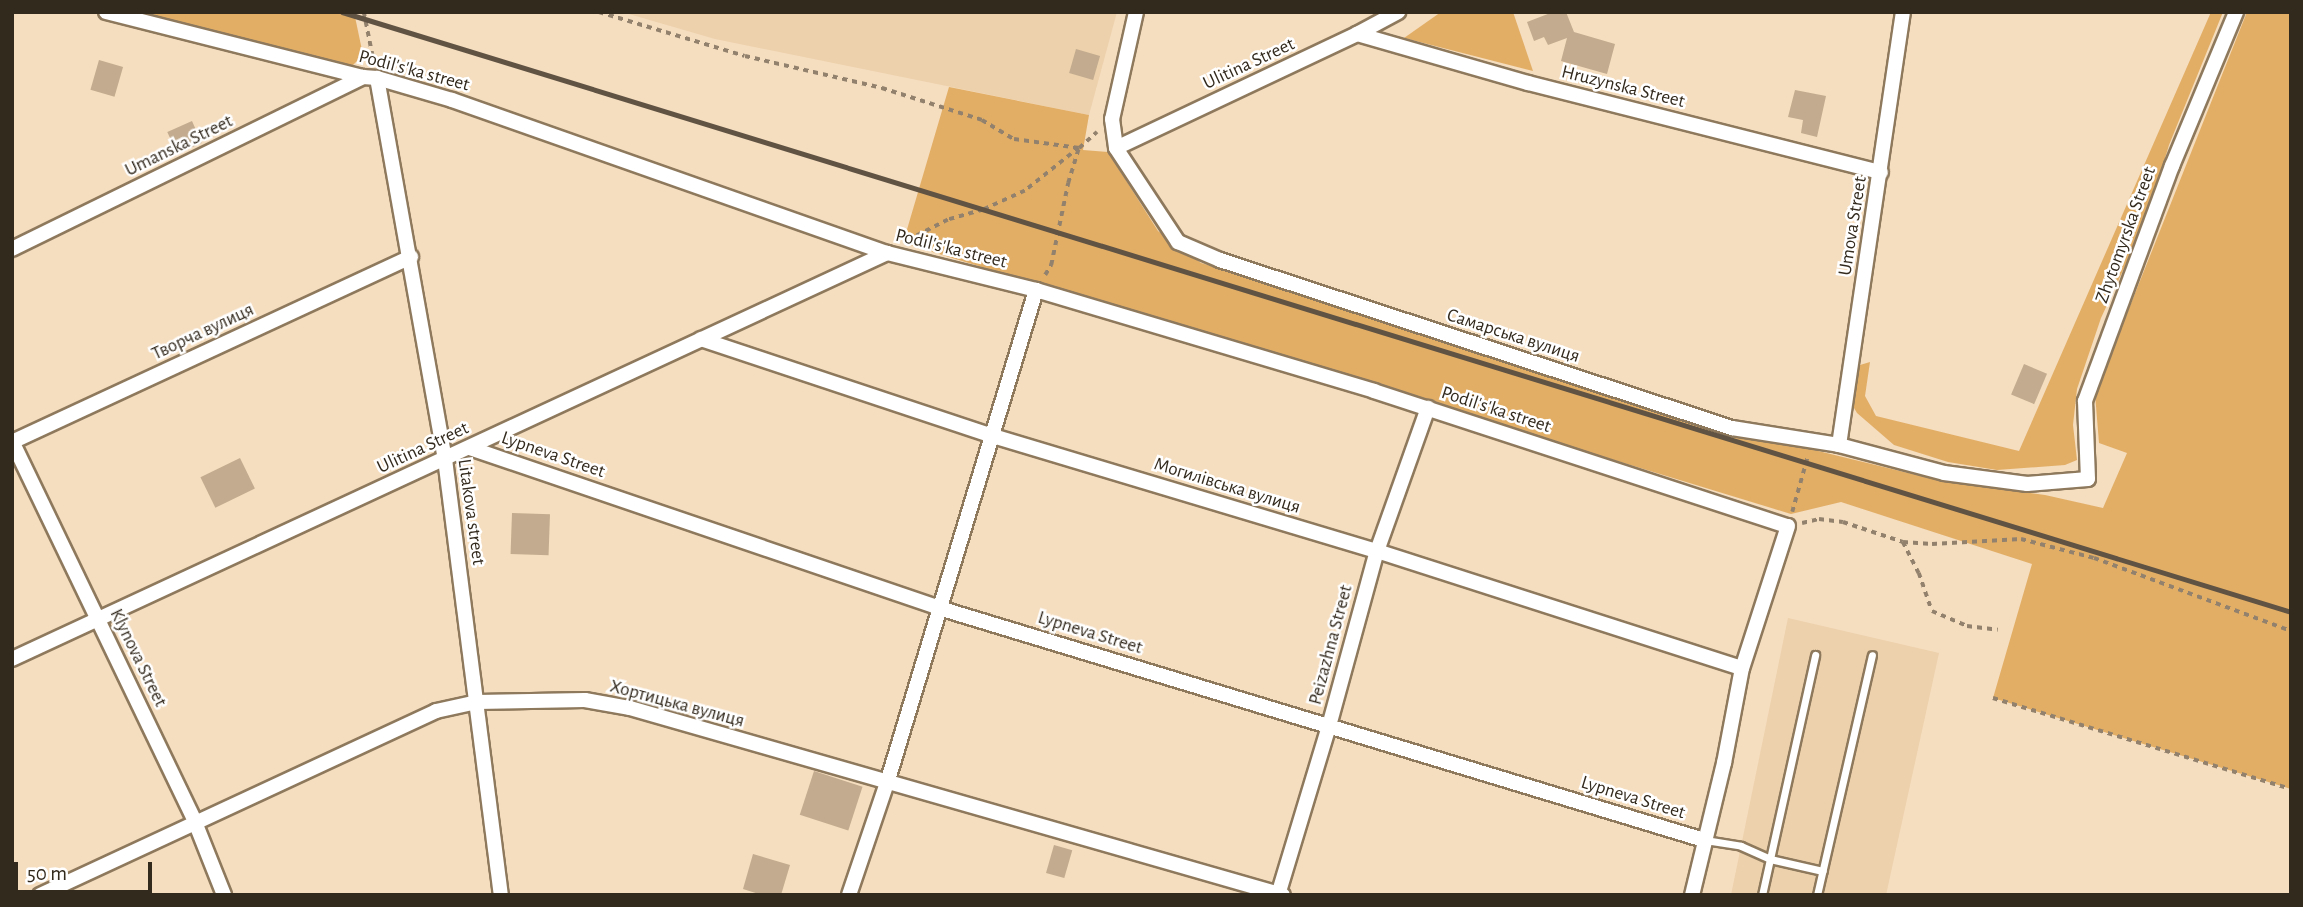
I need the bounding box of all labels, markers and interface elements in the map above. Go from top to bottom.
street label: Ulitina Street [1200,33,1298,95]
street label: Podil's'ka street [356,45,472,97]
street label: Hruzynska Street [1559,61,1687,113]
street label: Umanska Street [121,110,237,182]
street label: Zhytomyrska Street [2091,164,2161,306]
street label: Umova Street [1834,175,1872,277]
street label: Podil's'ka street [893,224,1009,274]
street label: Творча вулиця [148,298,258,366]
street label: Самарська вулиця [1443,304,1583,368]
street label: Podil's'ka street [1438,382,1554,438]
street label: Ulitina Street [374,417,472,479]
street label: Lypneva Street [498,427,608,483]
street label: Могилівська вулиця [1151,453,1303,519]
street label: Litakova street [452,457,490,567]
street label: Peizazhna Street [1304,583,1358,707]
street label: Klynova Street [104,605,172,711]
street label: Lypneva Street [1035,606,1145,660]
street label: Хортицька вулиця [607,675,747,733]
street label: Lypneva Street [1578,771,1688,825]
scale bar [18,848,156,892]
text: 50 m [27,863,67,884]

